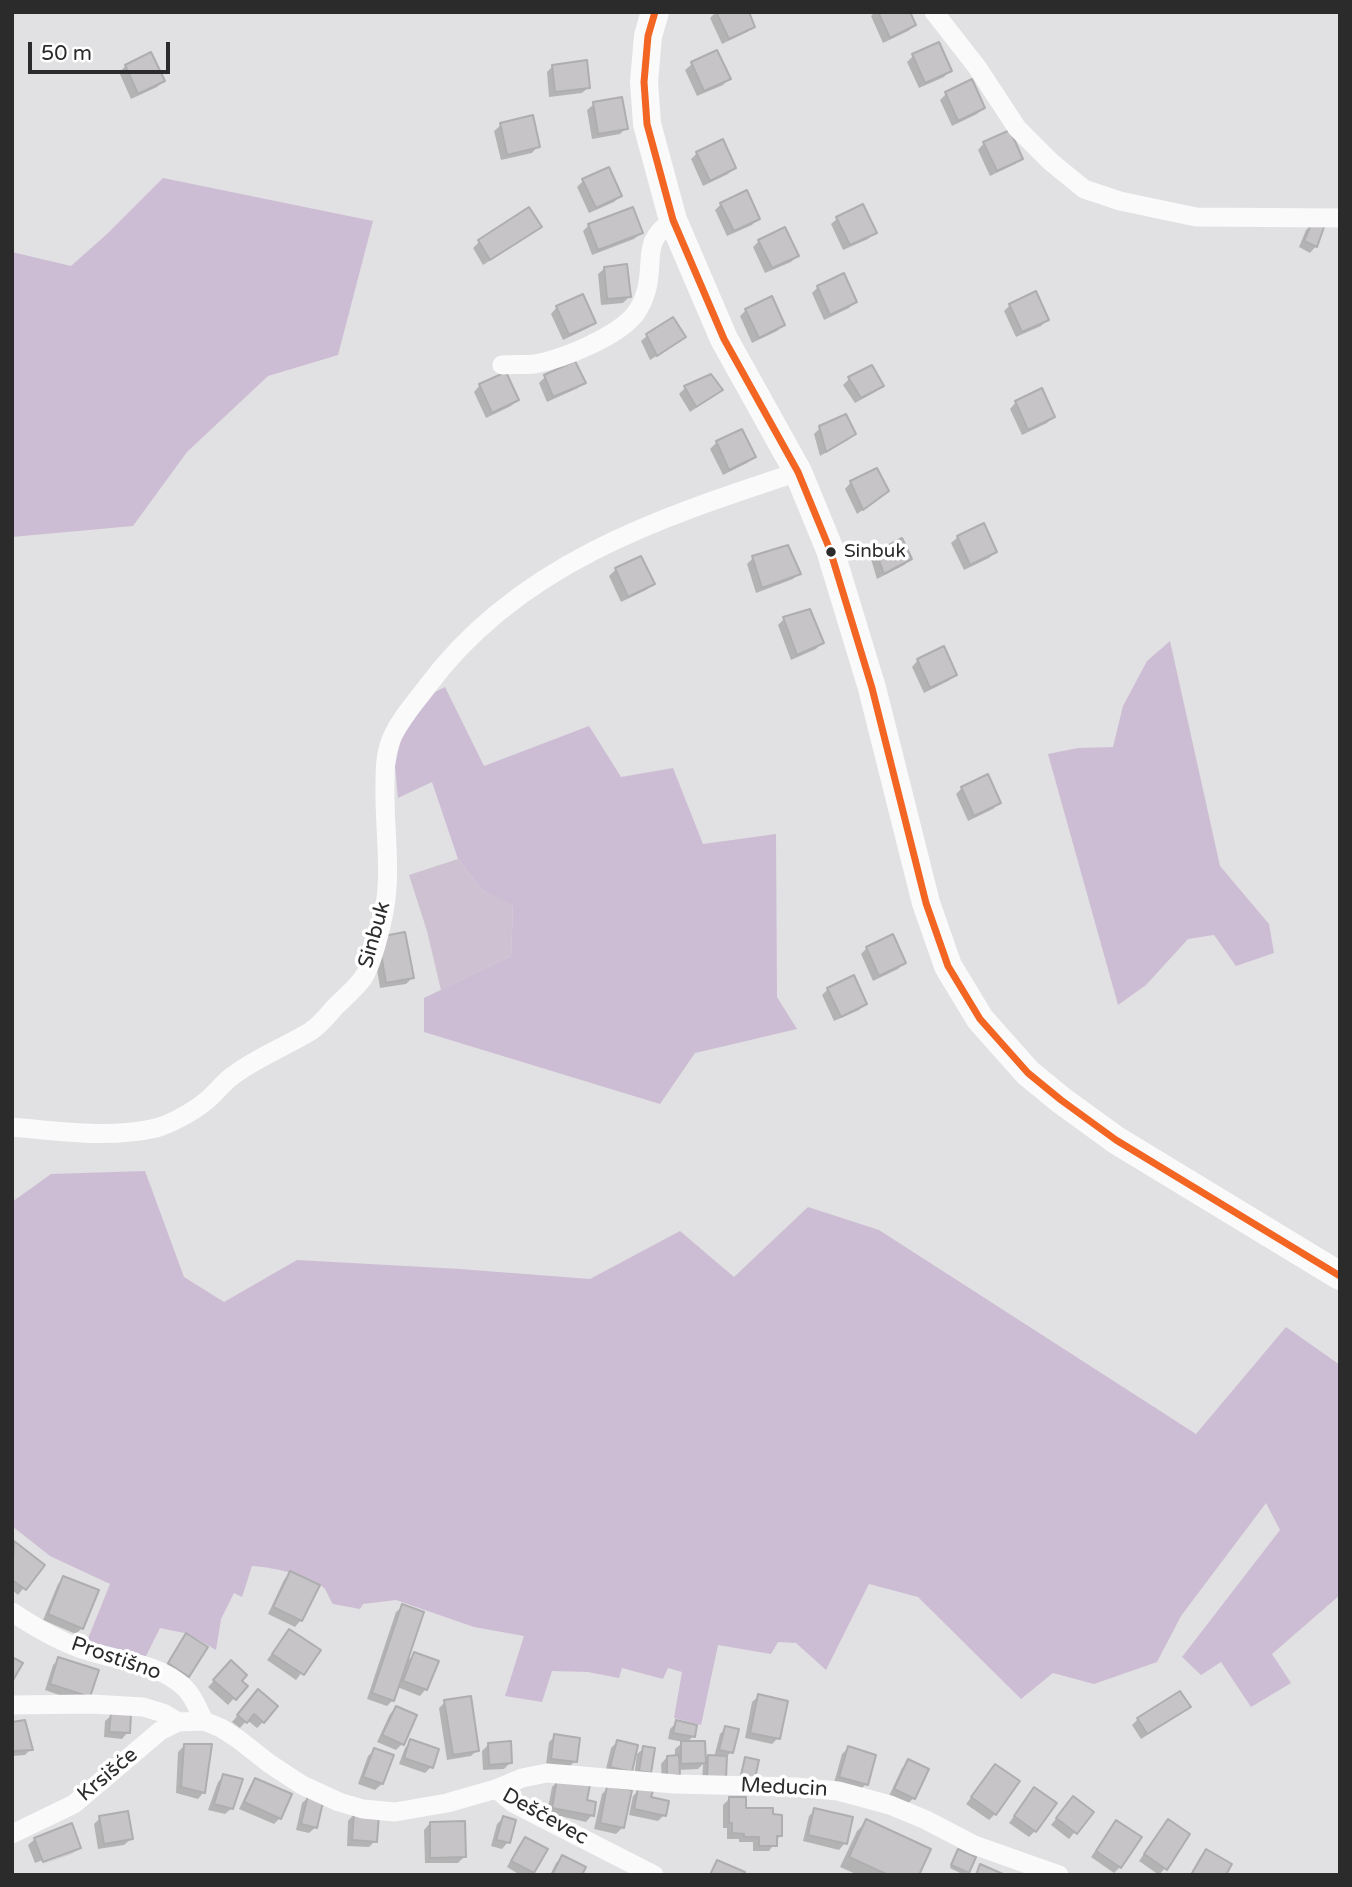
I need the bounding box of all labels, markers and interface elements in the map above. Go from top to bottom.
scale bar [32,28,173,72]
text: 50 m [41,41,92,66]
place label: Sinbuk [844,541,906,563]
marker: Sinbuk [824,545,838,559]
street label: Sinbuk [353,899,397,971]
street label: Prostišno [68,1632,164,1686]
street label: Krsišće [73,1743,143,1807]
street label: Meducin [740,1773,828,1803]
street label: Deščevec [498,1783,592,1851]

